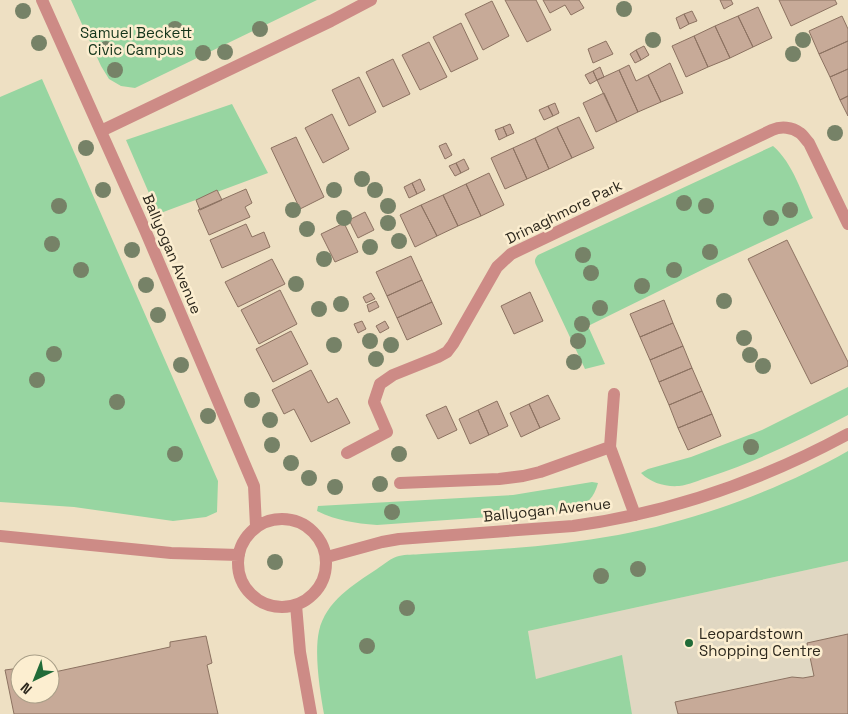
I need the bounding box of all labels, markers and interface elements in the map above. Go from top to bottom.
park label: Samuel Beckett Civic Campus [80,23,192,59]
street label: Drinaghmore Park [502,175,625,248]
street label: Ballyogan Avenue [139,191,206,317]
street label: Ballyogan Avenue [482,493,612,526]
place label: Leopardstown Shopping Centre [699,624,821,660]
marker: Leopardstown Shopping Centre [683,637,695,649]
north arrow [10,654,60,704]
text: N [17,679,36,698]

